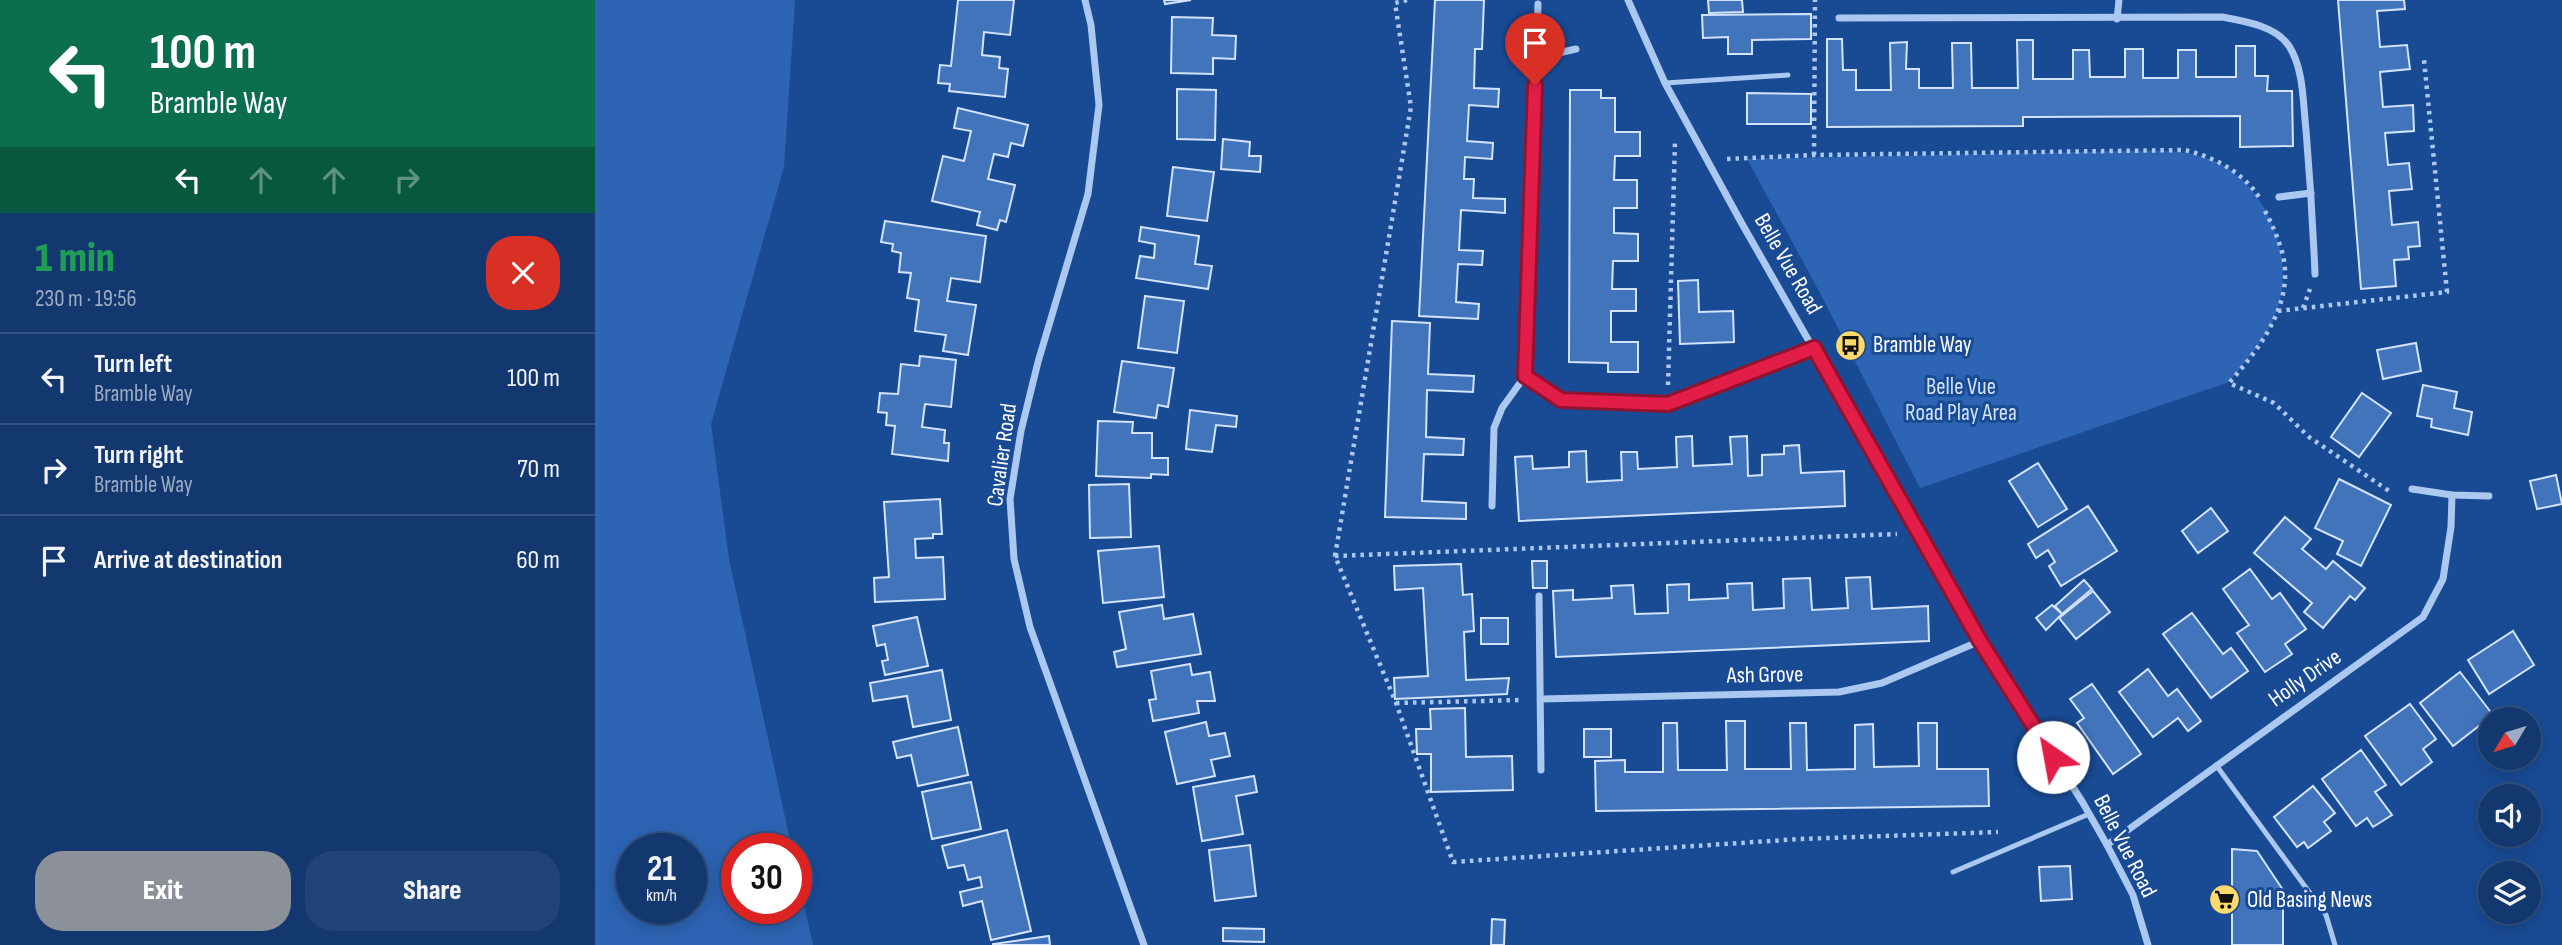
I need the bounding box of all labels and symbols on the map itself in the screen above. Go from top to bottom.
pin [1505,13,1565,85]
street label: Belle Vue Road [1748,209,1828,319]
bus stop icon: Bramble Way [1833,328,1867,362]
place label: Bramble Way [1873,331,1972,359]
park label: Belle Vue Road Play Area [1905,373,2017,427]
street label: Cavalier Road [981,402,1023,508]
street label: Holly Drive [2263,643,2347,713]
street label: Ash Grove [1725,660,1804,690]
north arrow [2478,707,2541,770]
position arrow [2016,720,2090,794]
street label: Belle Vue Road [2087,790,2163,902]
speed limit sign: 30 [721,833,812,924]
supermarket icon: Old Basing News [2207,883,2241,917]
place label: Old Basing News [2247,886,2372,914]

